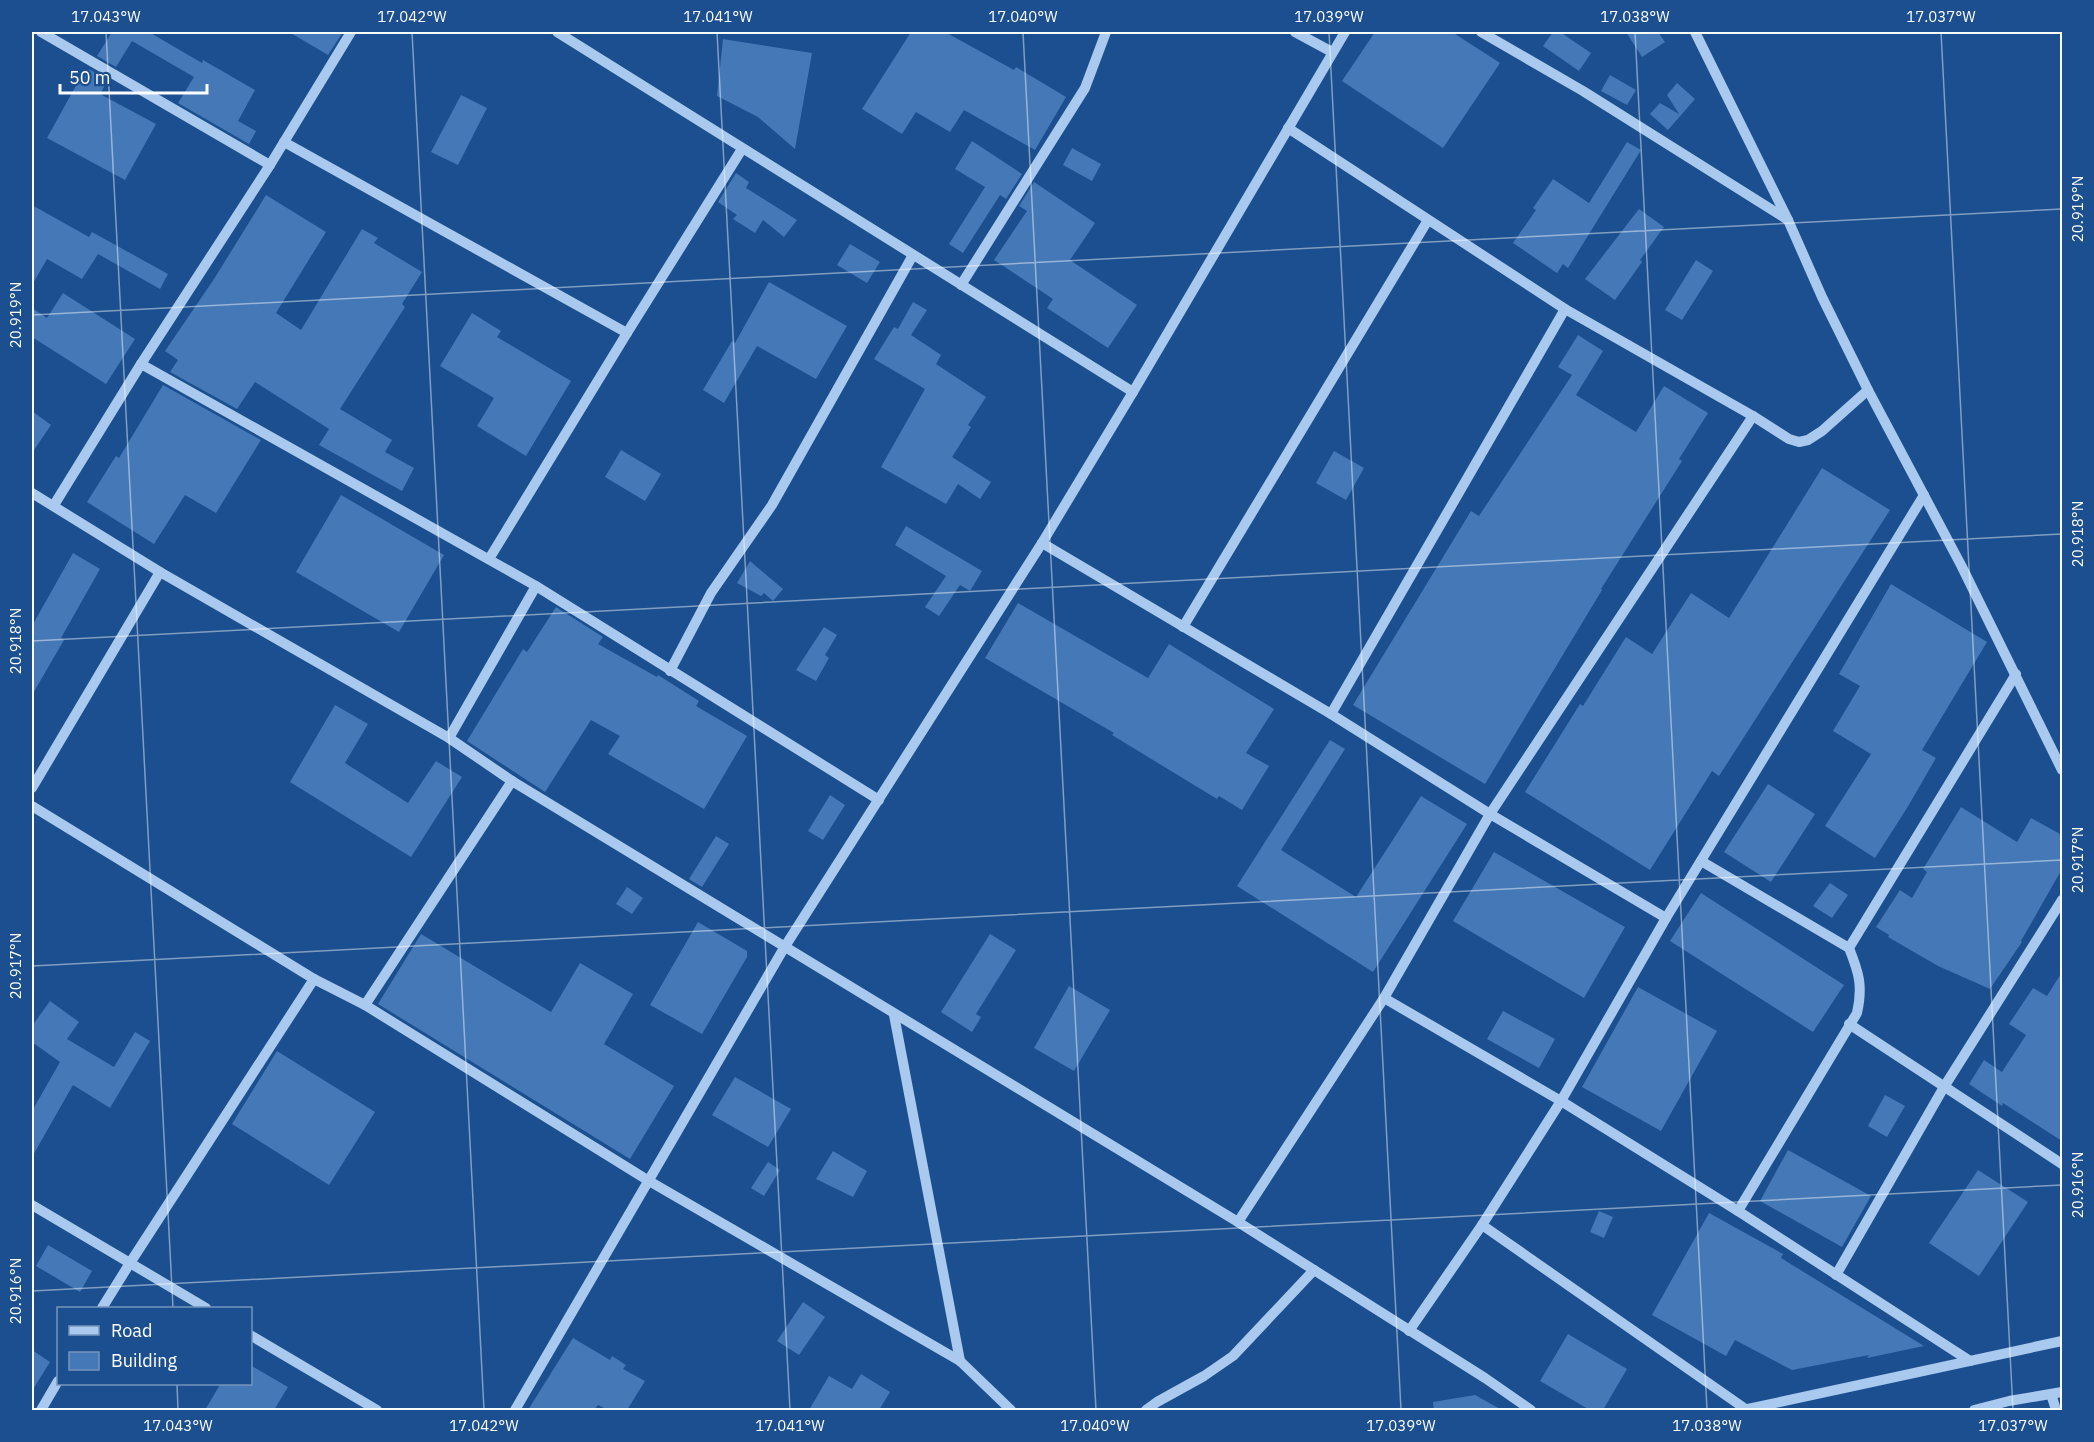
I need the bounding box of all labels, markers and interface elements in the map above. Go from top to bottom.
text: 17.043°W [71,7,141,26]
text: 17.042°W [377,7,447,26]
text: 17.041°W [683,7,753,26]
text: 17.040°W [988,7,1058,26]
text: 17.039°W [1294,7,1364,26]
text: 17.038°W [1600,7,1670,26]
text: 17.037°W [1906,7,1976,26]
scale bar [60,57,207,95]
text: 50 m [69,66,111,89]
text: 20.919°N [2068,176,2087,242]
text: 20.919°N [6,282,25,348]
text: 20.918°N [2068,501,2087,567]
text: 20.918°N [6,608,25,674]
text: 20.917°N [2068,827,2087,893]
text: 20.917°N [6,933,25,999]
text: 20.916°N [2068,1152,2087,1218]
text: 20.916°N [6,1258,25,1324]
legend [57,1307,252,1385]
text: Road [111,1319,152,1342]
text: Building [111,1349,178,1372]
text: 17.043°W [143,1416,213,1435]
text: 17.042°W [449,1416,519,1435]
text: 17.041°W [755,1416,825,1435]
text: 17.040°W [1060,1416,1130,1435]
text: 17.039°W [1366,1416,1436,1435]
text: 17.038°W [1672,1416,1742,1435]
text: 17.037°W [1978,1416,2048,1435]

